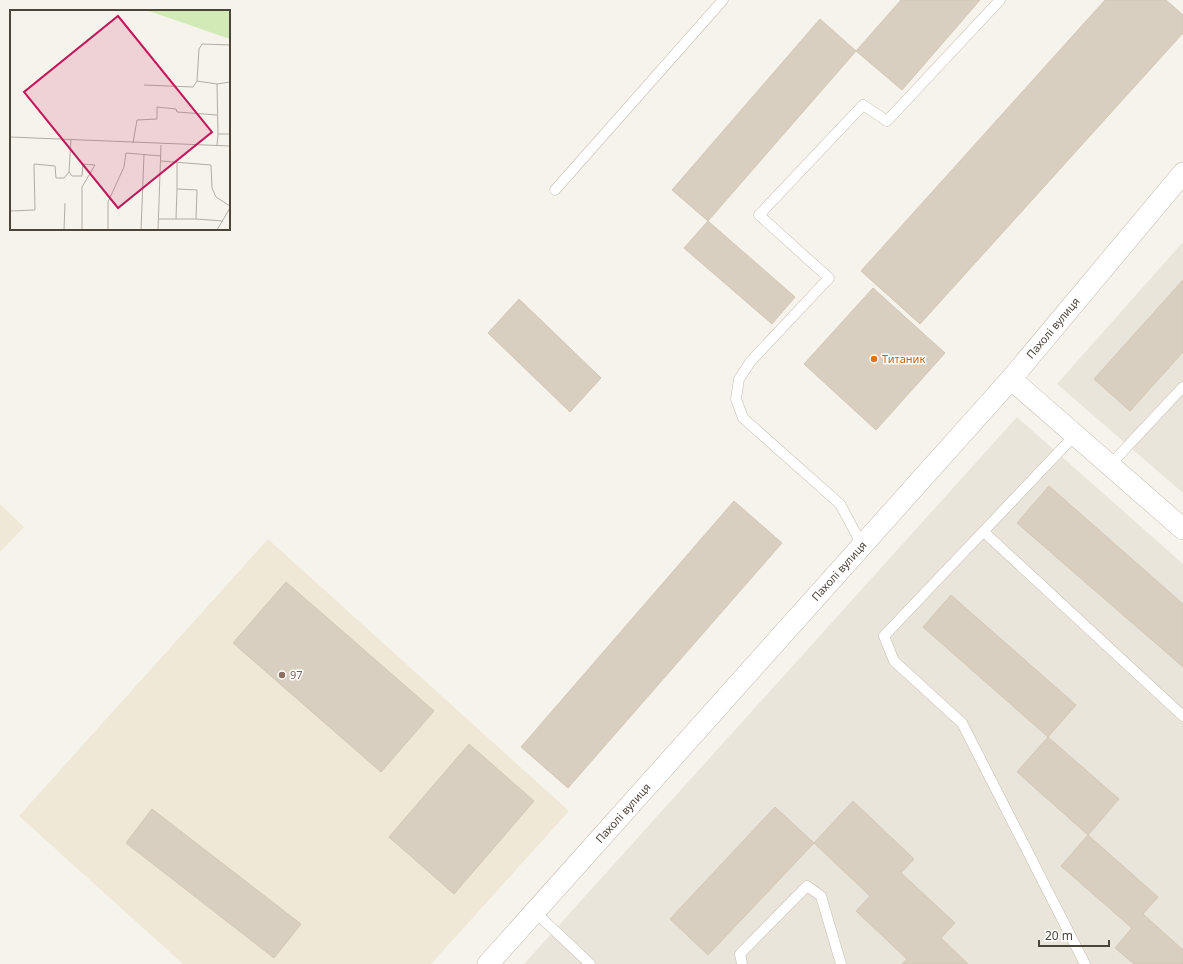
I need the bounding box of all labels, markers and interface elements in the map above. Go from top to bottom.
inset map [10,10,230,230]
street label: Пахолі вулиця [1023,294,1083,361]
place label: Титаник [882,351,925,366]
marker: Титаник [869,354,879,364]
street label: Пахолі вулиця [808,538,869,604]
place label: 97 [290,667,303,682]
marker: 97 [277,670,287,680]
street label: Пахолі вулиця [592,780,653,846]
scale bar [1039,922,1109,948]
text: 20 m [1045,927,1073,944]

